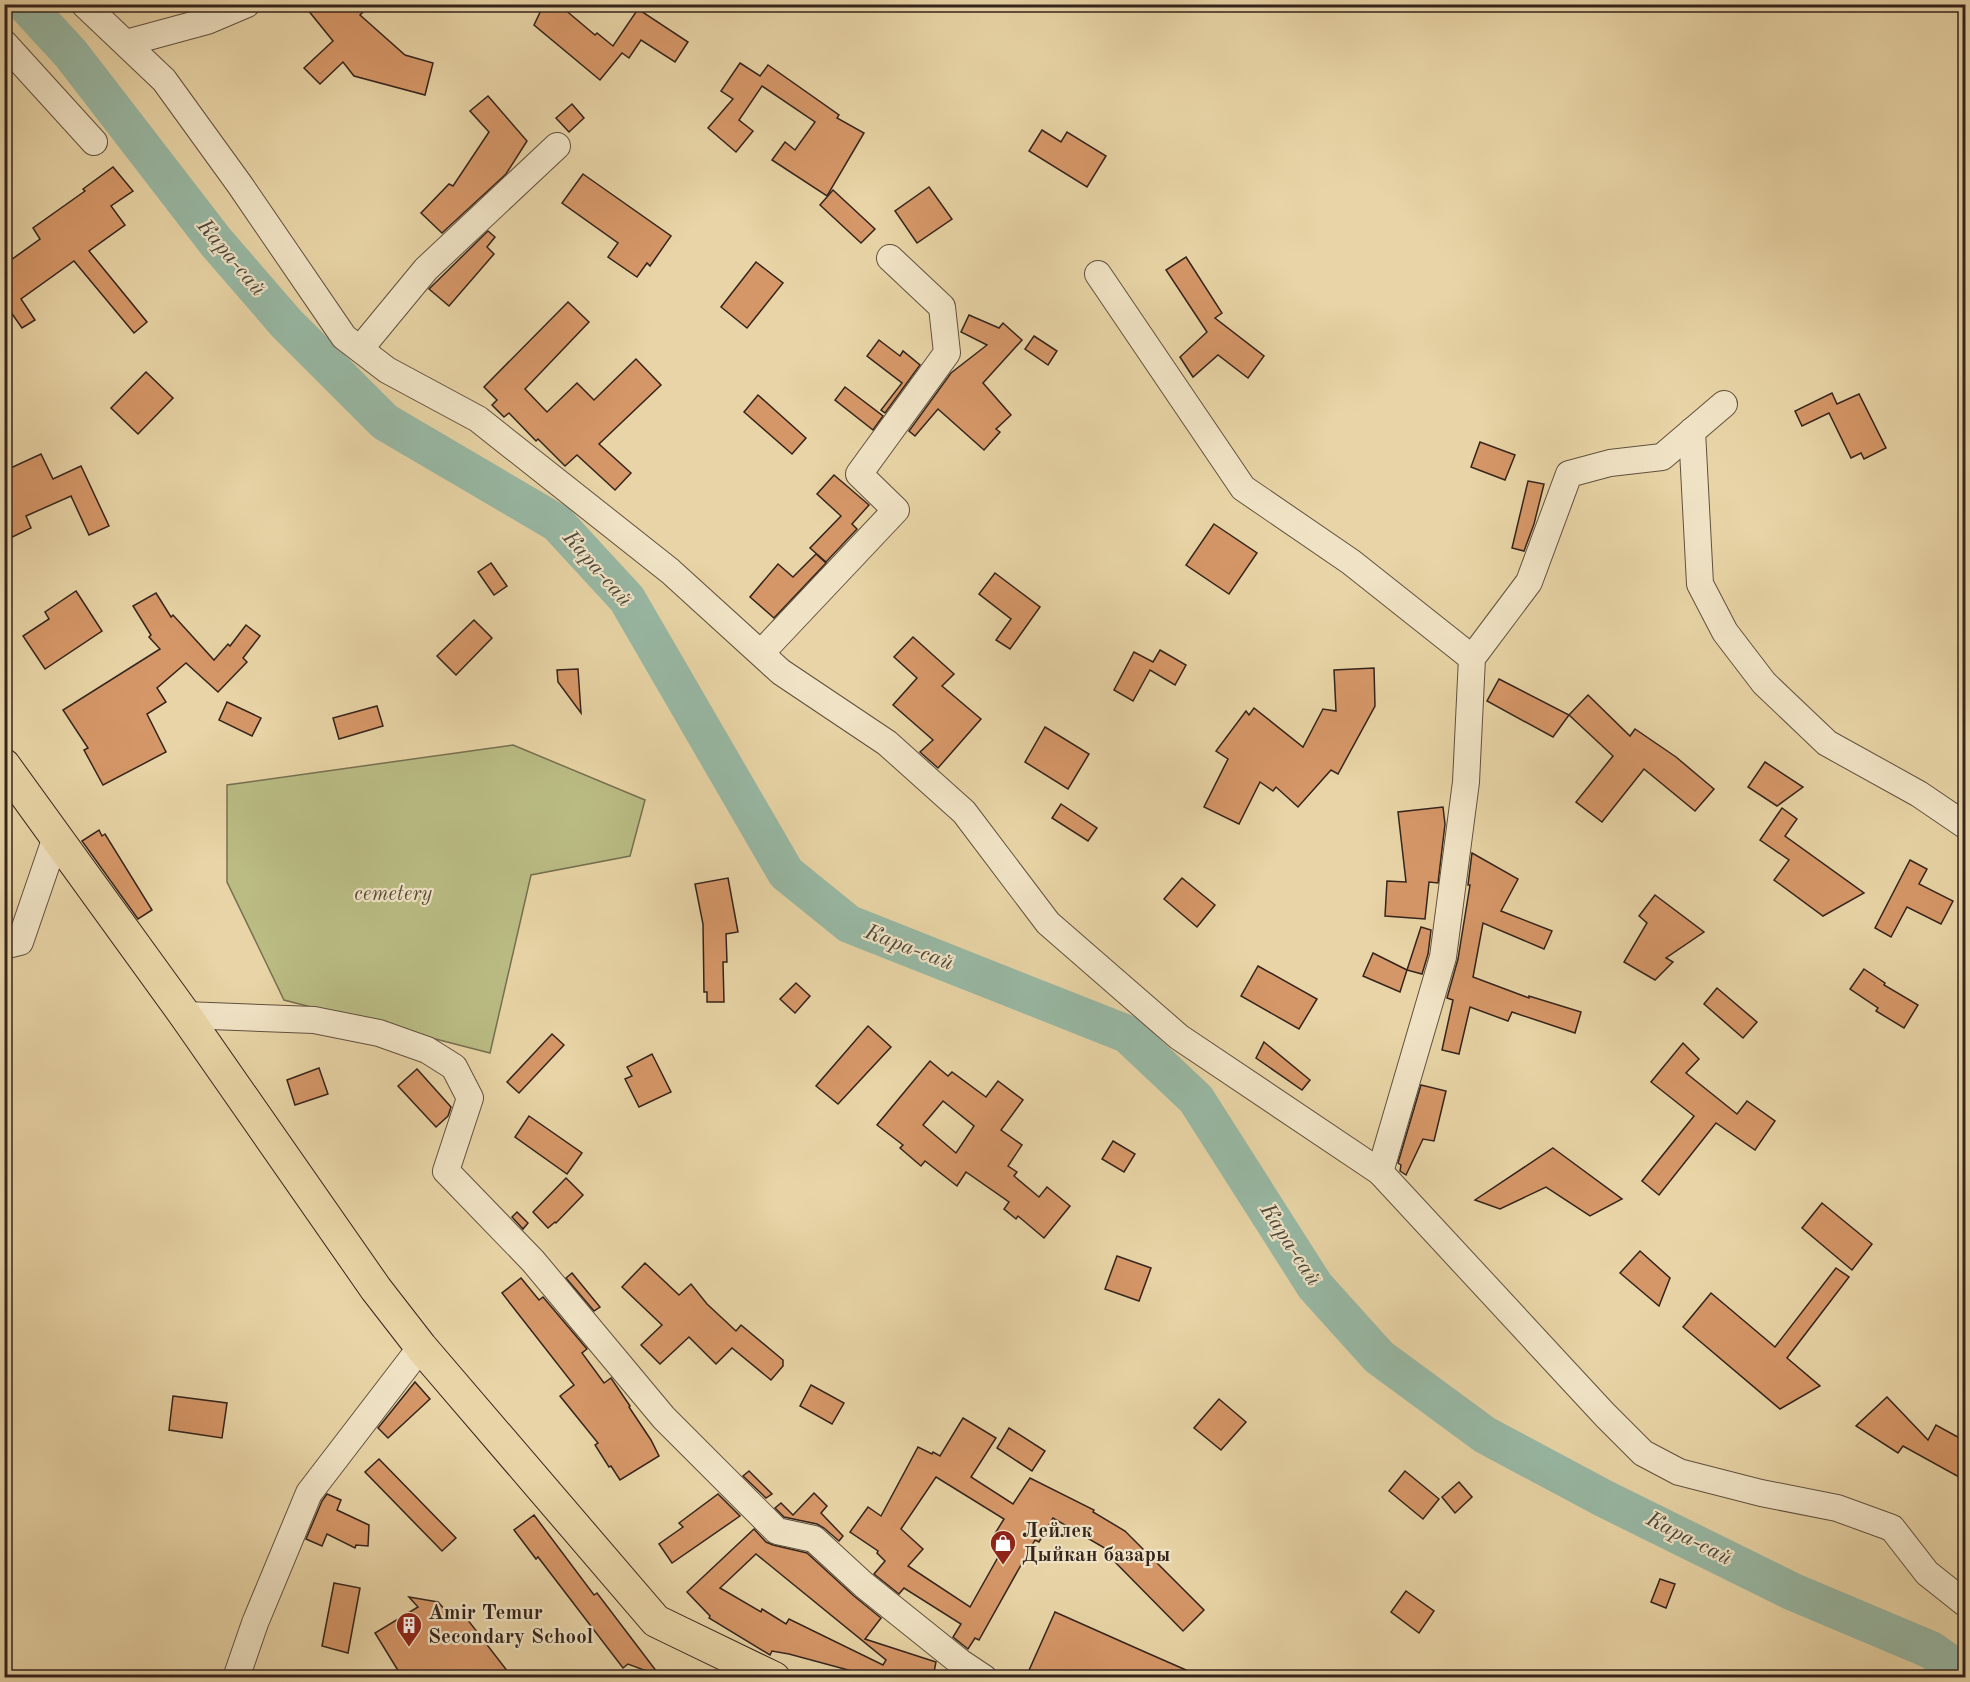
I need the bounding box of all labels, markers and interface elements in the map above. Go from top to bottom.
water label: Кара-сай [192,215,270,301]
water label: Кара-сай [558,526,636,612]
park label: cemetery [354,884,432,905]
water label: Кара-сай [861,921,957,975]
water label: Кара-сай [1255,1199,1325,1290]
water label: Кара-сай [1642,1508,1736,1570]
place label: Лейлек Дыйкан базары [1022,1521,1170,1566]
shop icon: Лейлек Дыйкан базары [988,1528,1018,1566]
place label: Amir Temur Secondary School [428,1603,593,1648]
building icon: Amir Temur Secondary School [394,1610,424,1648]

